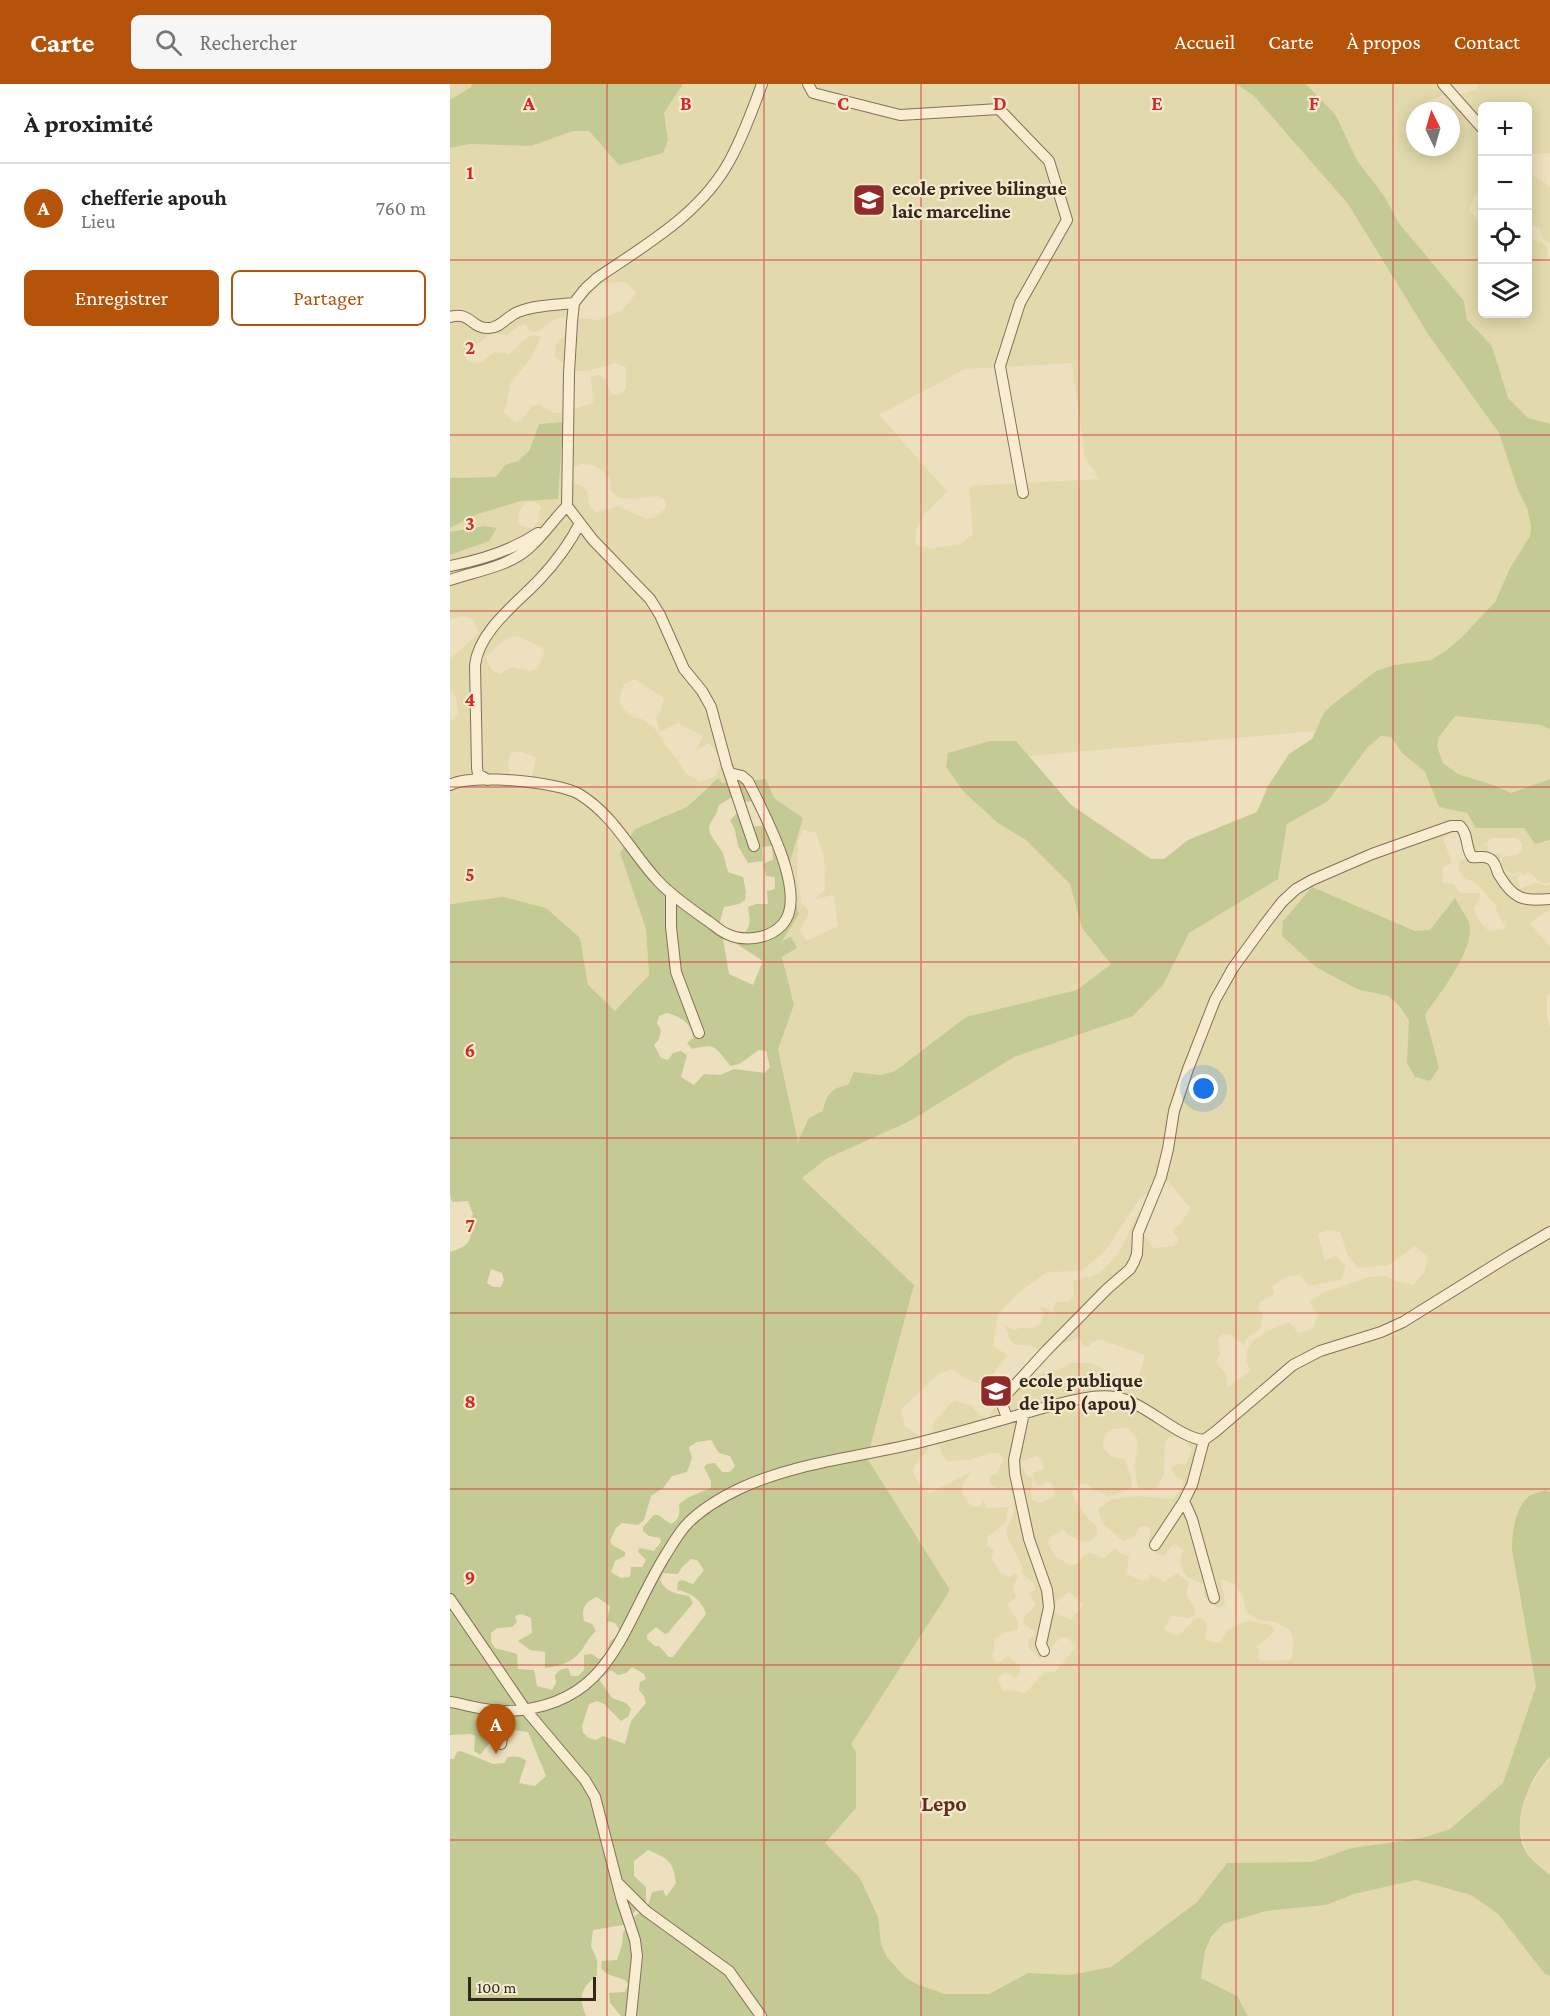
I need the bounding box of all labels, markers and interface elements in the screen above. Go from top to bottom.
search box [131,15,551,69]
icon: search [152,26,185,59]
text: Carte [30,27,95,58]
text: Rechercher [200,30,297,55]
text: Accueil [1175,30,1235,54]
text: Carte [1268,30,1314,54]
text: À propos [1347,30,1421,54]
text: Contact [1454,30,1520,54]
text: A [522,92,536,114]
text: B [680,92,692,114]
text: C [837,92,849,114]
text: D [993,92,1007,114]
text: E [1151,92,1163,114]
text: F [1309,92,1320,114]
north arrow [1406,102,1460,156]
map controls [1478,102,1532,318]
button: + [1478,102,1532,156]
text: À proximité [24,109,153,138]
button: − [1478,156,1532,210]
text: 1 [466,161,474,183]
place label: ecole privee bilingue laic marceline [892,177,1067,222]
school or university icon: ecole privee bilingue laic marceline [851,182,887,218]
text: chefferie apouh [81,185,227,210]
text: A [38,197,49,219]
text: 760 m [376,197,426,219]
text: Lieu [81,210,116,232]
button: locate [1478,210,1532,264]
button: layers [1478,264,1532,318]
button: Enregistrer [24,270,219,326]
button: Partager [231,270,426,326]
text: 2 [465,336,475,358]
text: 3 [465,512,475,534]
text: 4 [465,688,476,710]
text: 5 [465,863,475,885]
text: 6 [465,1039,475,1061]
your location [1189,1074,1218,1103]
text: 7 [465,1214,475,1236]
place label: ecole publique de lipo (apou) [1019,1369,1143,1415]
school or university icon: ecole publique de lipo (apou) [978,1373,1014,1409]
text: 8 [464,1390,476,1412]
text: 9 [465,1566,475,1588]
pin: A [476,1704,516,1754]
district label: Lepo [921,1791,967,1816]
scale bar [468,1974,596,2002]
text: 100 m [477,1979,516,1996]

